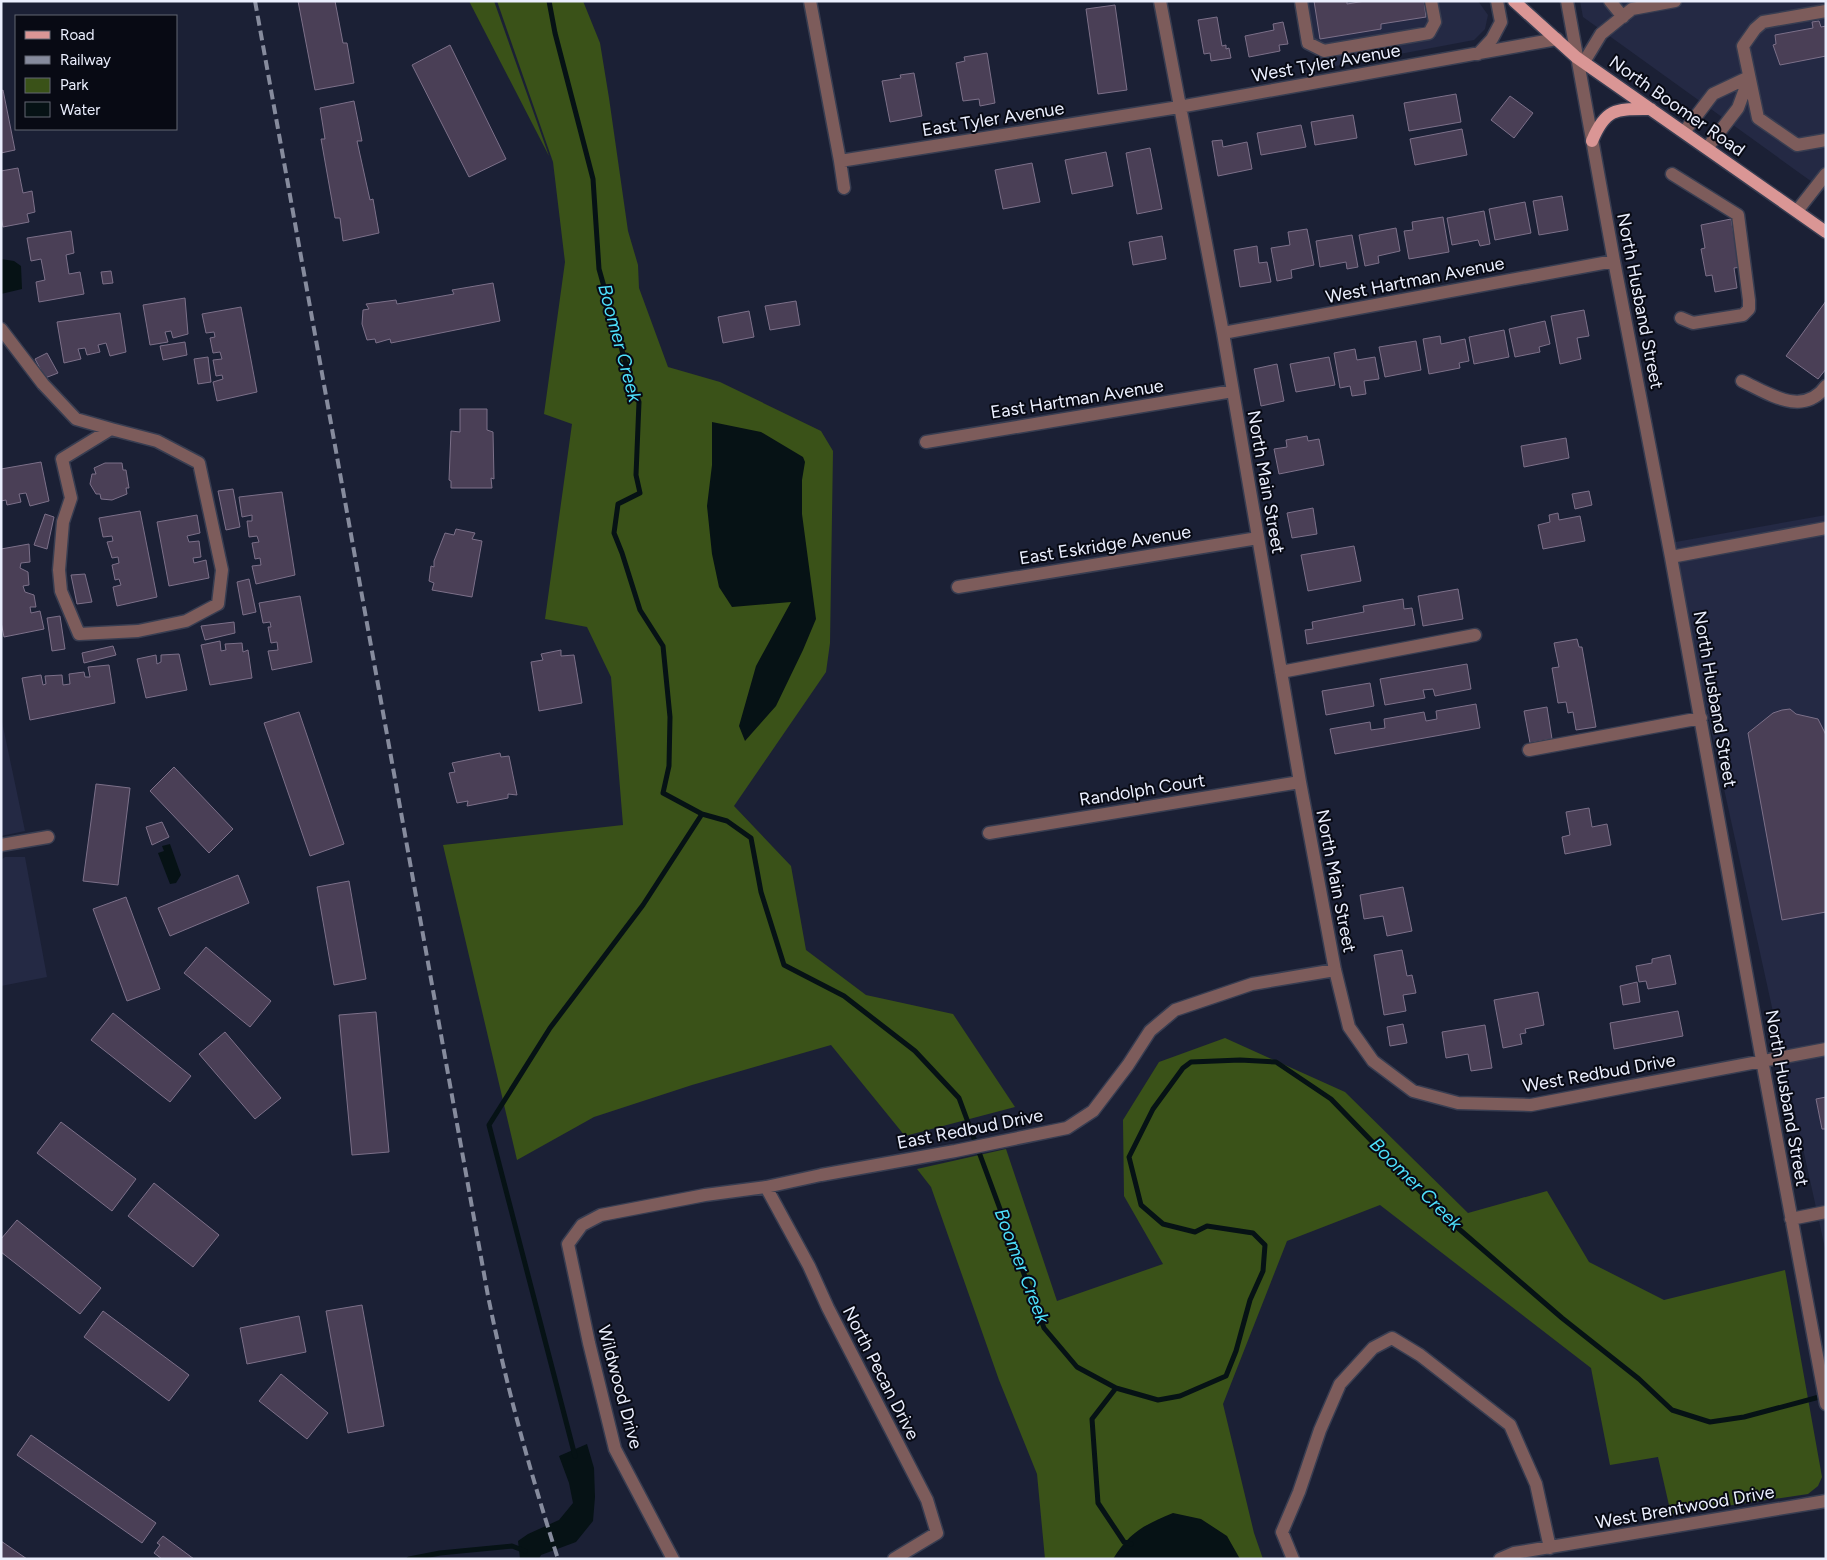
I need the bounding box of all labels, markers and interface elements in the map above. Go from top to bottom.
legend [15,15,178,130]
text: Road [60,26,95,44]
street label: West Tyler Avenue [1250,39,1402,87]
text: Railway [60,51,111,69]
street label: North Boomer Road [1605,51,1749,161]
text: Park [60,76,89,94]
street label: East Tyler Avenue [920,97,1066,141]
text: Water [60,101,100,119]
street label: North Husband Street [1612,211,1668,391]
street label: West Hartman Avenue [1324,252,1506,308]
water label: Boomer Creek [593,281,647,405]
street label: East Hartman Avenue [989,374,1165,424]
street label: North Main Street [1243,409,1289,556]
street label: East Eskridge Avenue [1017,521,1193,569]
street label: North Husband Street [1689,609,1741,789]
street label: Randolph Court [1078,769,1207,811]
street label: North Main Street [1311,808,1361,955]
street label: North Husband Street [1761,1008,1813,1188]
street label: West Redbud Drive [1521,1049,1677,1097]
street label: East Redbud Drive [895,1104,1045,1154]
water label: Boomer Creek [1365,1133,1468,1236]
water label: Boomer Creek [989,1205,1055,1328]
street label: North Pecan Drive [838,1303,924,1444]
street label: Wildwood Drive [593,1323,647,1452]
street label: West Brentwood Drive [1594,1480,1776,1534]

